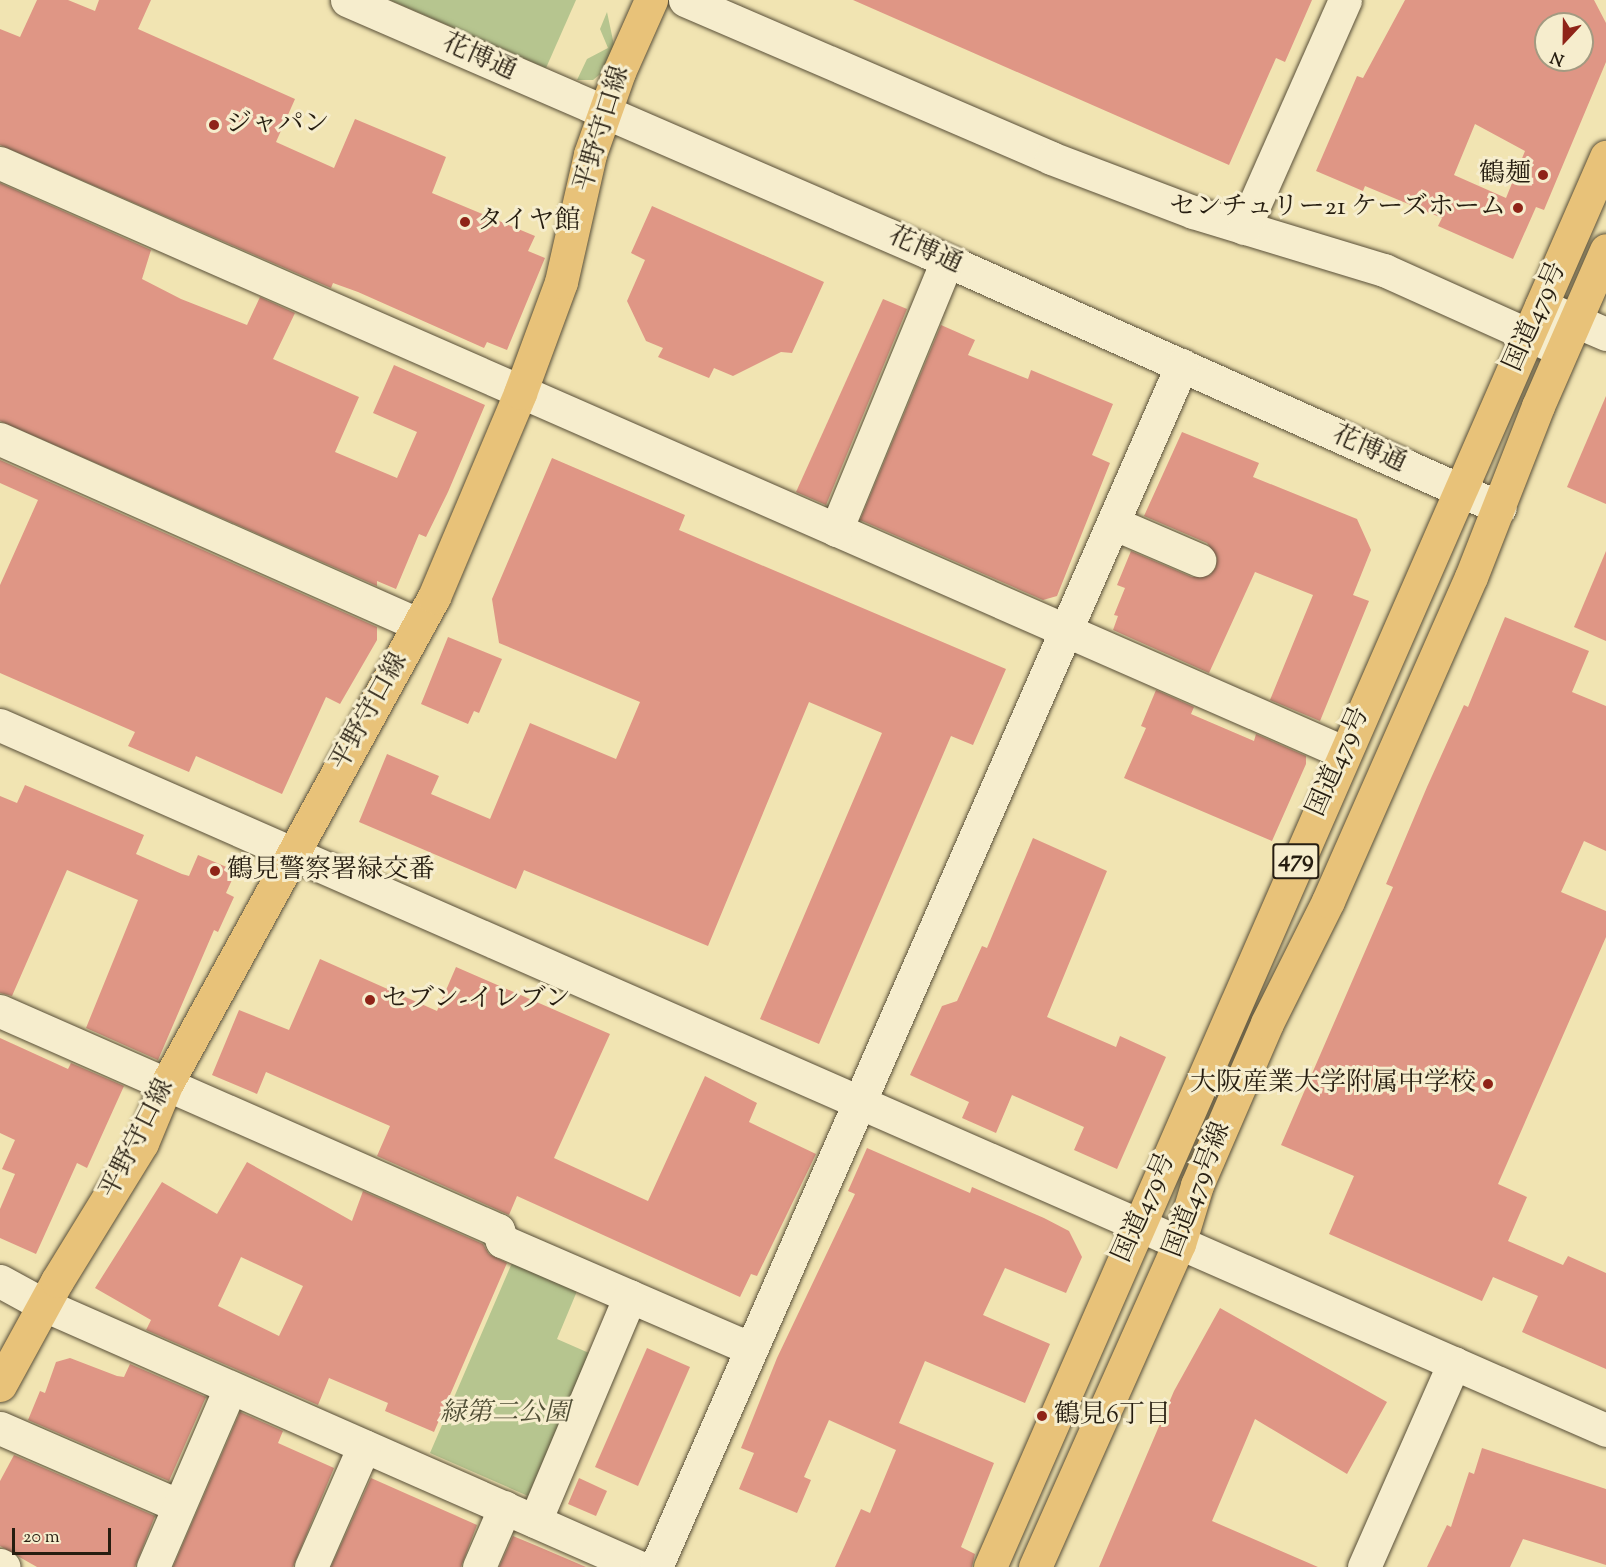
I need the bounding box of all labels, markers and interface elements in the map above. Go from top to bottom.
north arrow [1534,12,1594,72]
street label: 花博通 [437,28,521,88]
text: N [1548,44,1568,70]
street label: 平野守口線 [569,62,637,196]
place label: ジャパン [226,109,330,141]
marker: ジャパン [207,118,221,132]
place label: 鶴麺 [1479,159,1531,191]
marker: 鶴麺 [1536,168,1550,182]
place label: センチュリー21 ケーズホーム [1167,192,1506,224]
marker: センチュリー21 ケーズホーム [1511,201,1525,215]
place label: タイヤ館 [477,206,581,238]
marker: タイヤ館 [458,215,472,229]
street label: 花博通 [883,221,967,281]
street label: 国道479号 [1498,258,1574,376]
street label: 花博通 [1327,420,1411,480]
street label: 平野守口線 [325,648,415,776]
street label: 国道479号 [1301,703,1377,821]
road number: 479 [1272,840,1320,882]
place label: 鶴見警察署緑交番 [227,855,435,887]
marker: 鶴見警察署緑交番 [208,864,222,878]
place label: セブン-イレブン [382,984,573,1016]
marker: セブン-イレブン [363,993,377,1007]
place label: 大阪産業大学附属中学校 [1190,1068,1476,1100]
street label: 平野守口線 [95,1074,181,1204]
marker: 大阪産業大学附属中学校 [1481,1077,1495,1091]
street label: 国道479号線 [1158,1118,1238,1262]
street label: 国道479号 [1107,1149,1183,1267]
park label: 緑第二公園 [440,1398,570,1430]
place label: 鶴見6丁目 [1054,1400,1171,1432]
marker: 鶴見6丁目 [1035,1409,1049,1423]
scale bar [15,1516,114,1554]
text: 20 m [23,1525,60,1551]

